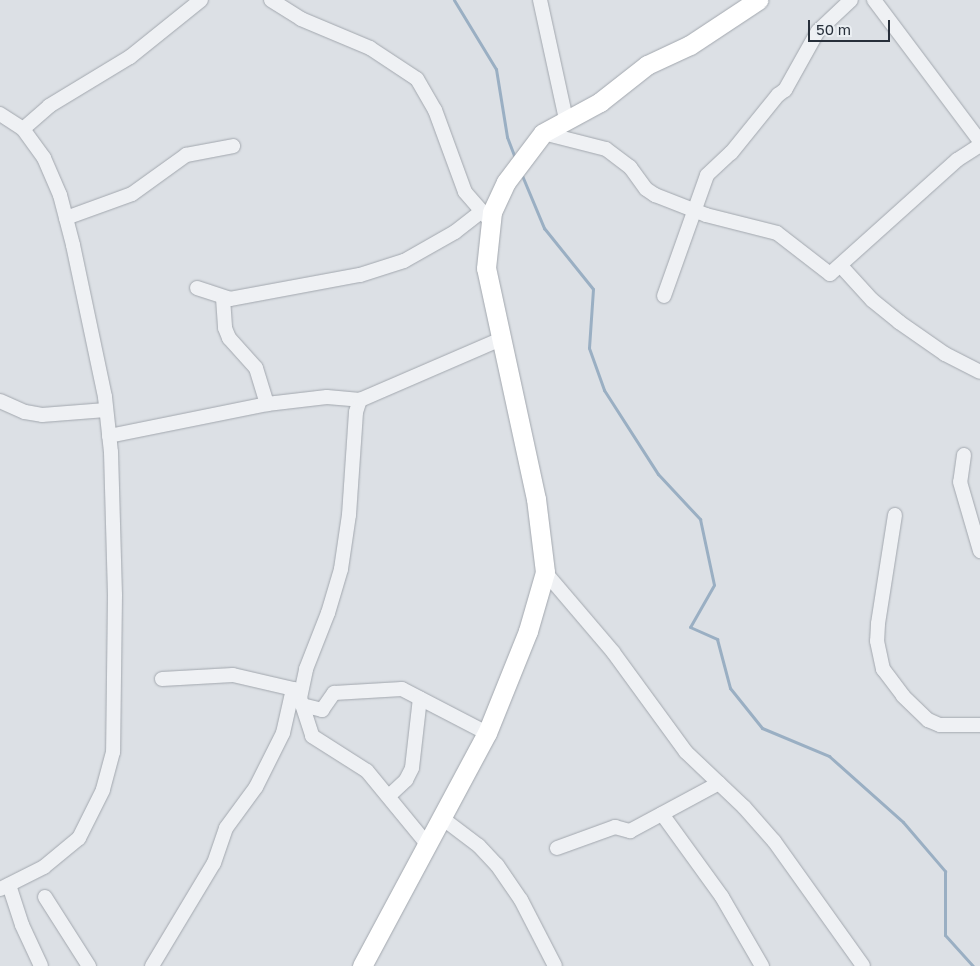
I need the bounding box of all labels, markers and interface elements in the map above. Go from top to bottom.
scale bar [810,10,892,42]
text: 50 m [816,20,851,38]

